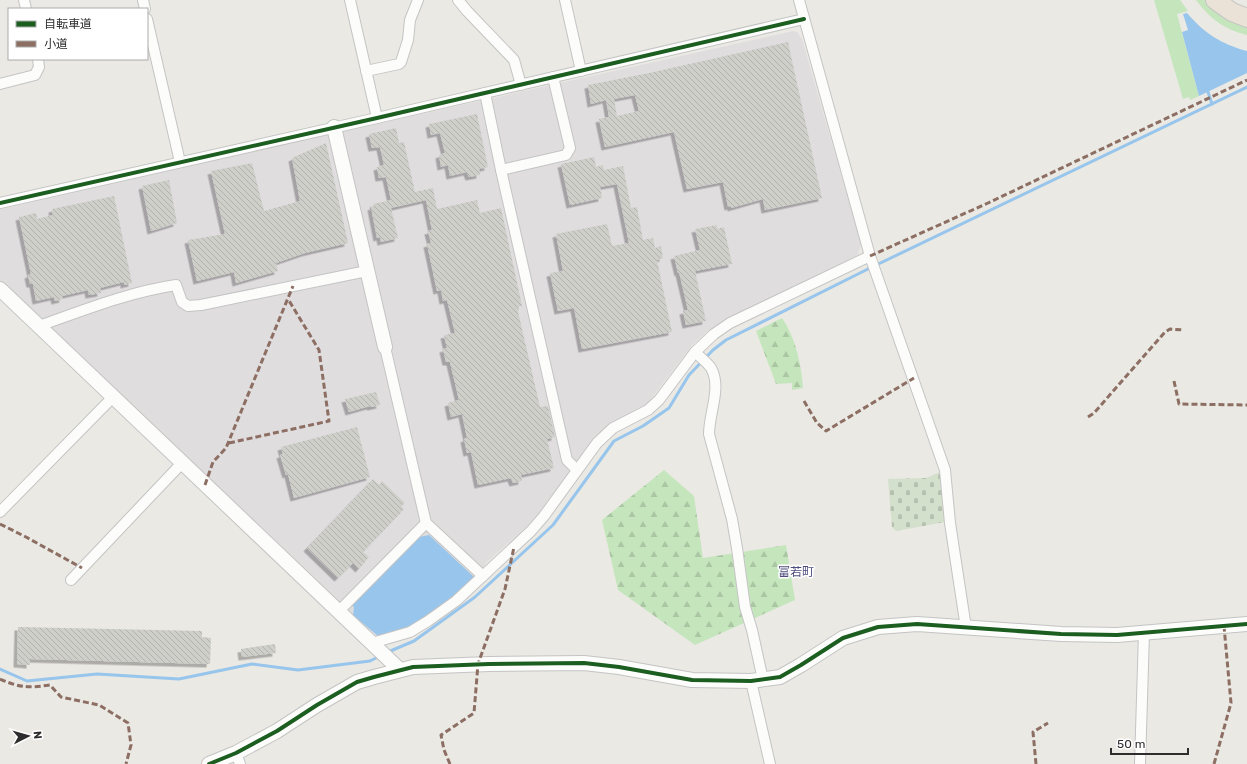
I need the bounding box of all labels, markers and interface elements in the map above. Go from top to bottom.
legend [8,8,148,60]
text: 自転車道 [44,17,92,31]
text: 小道 [44,37,68,51]
district label: 富若町 [778,565,814,579]
north arrow [8,716,48,756]
text: N [31,730,44,740]
scale bar [1111,730,1188,756]
text: 50 m [1117,737,1145,751]

